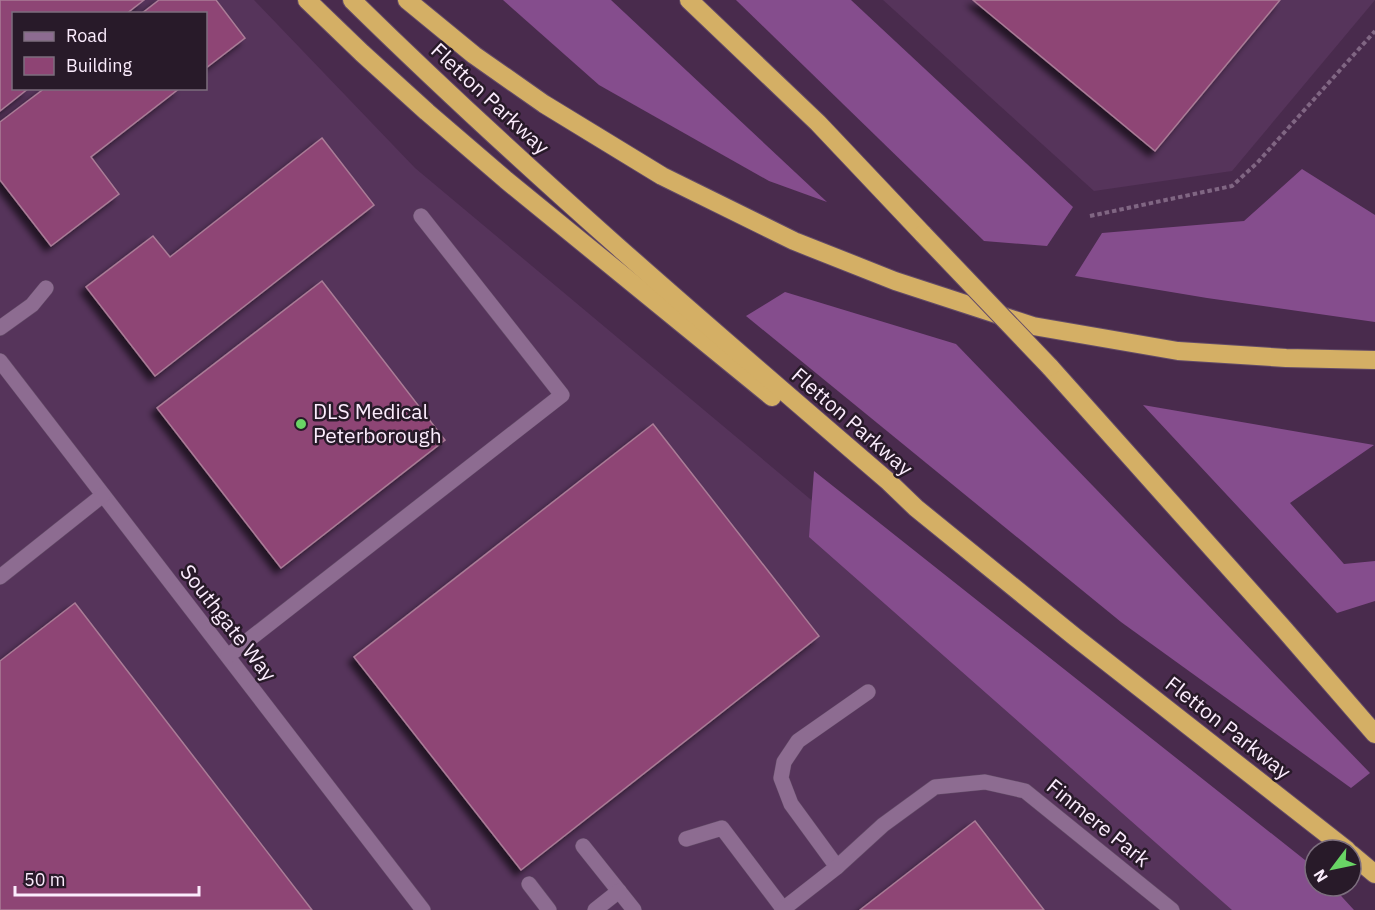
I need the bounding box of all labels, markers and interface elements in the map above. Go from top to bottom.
legend [12,12,207,90]
text: Road [66,24,107,47]
street label: Fletton Parkway [426,36,556,161]
text: Building [66,54,133,77]
street label: Fletton Parkway [786,361,920,482]
place label: DLS Medical Peterborough [313,397,442,449]
marker: DLS Medical Peterborough [294,417,308,431]
street label: Southgate Way [174,558,284,687]
street label: Fletton Parkway [1160,669,1298,785]
street label: Finmere Park [1041,772,1156,873]
north arrow [1303,838,1363,898]
scale bar [15,859,200,897]
text: N [1309,866,1332,886]
text: 50 m [24,868,66,891]

